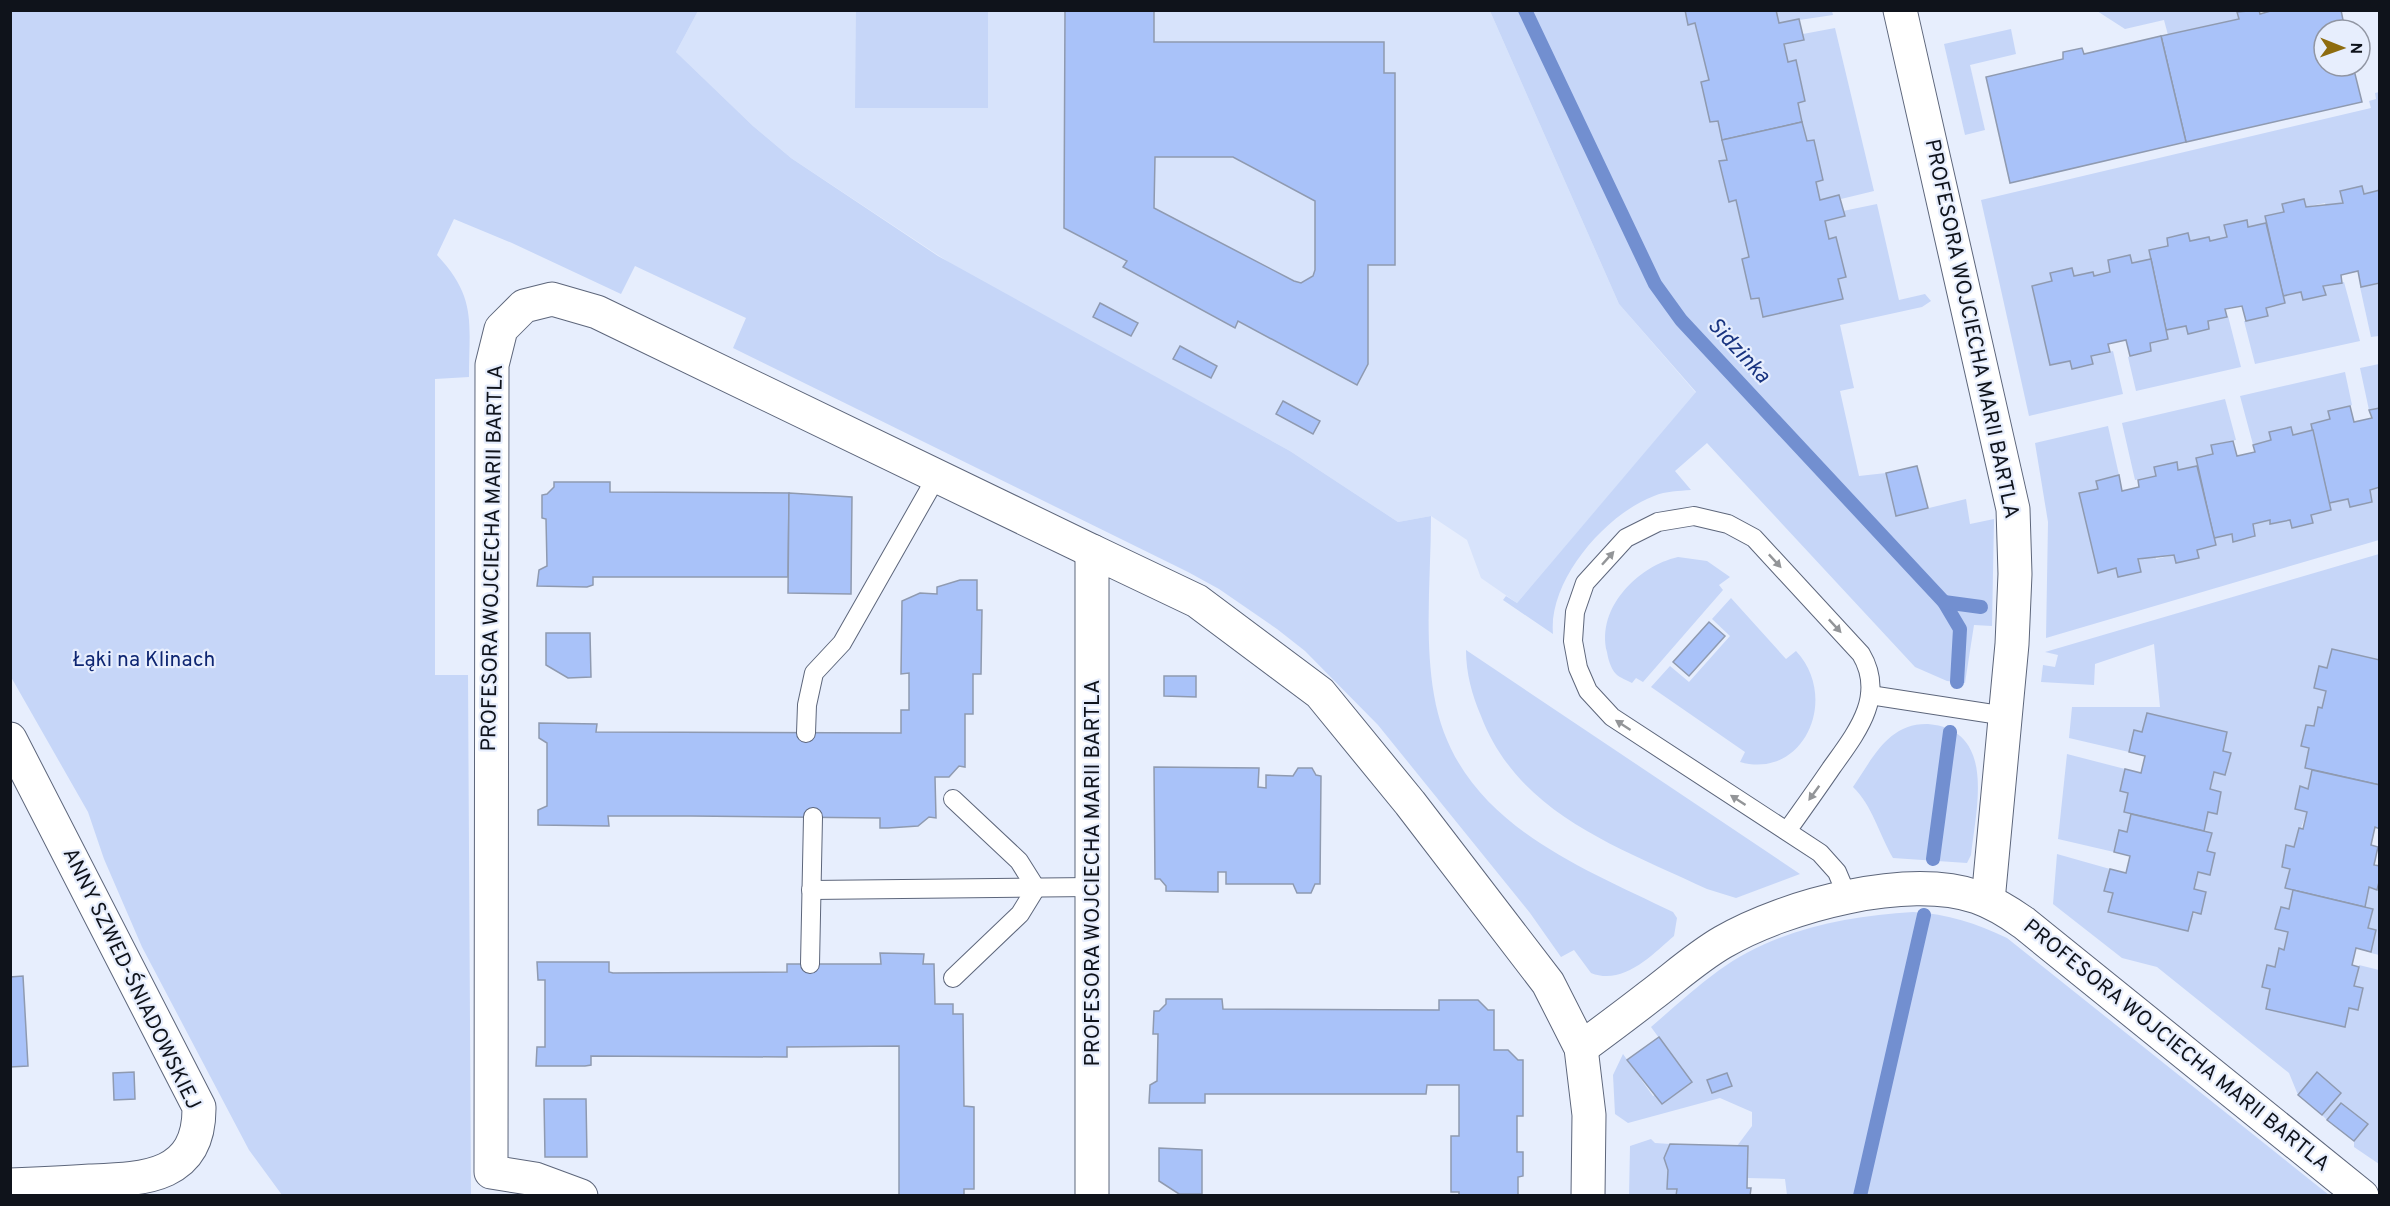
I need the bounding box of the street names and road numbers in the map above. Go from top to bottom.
street label: PROFESORA WOJCIECHA MARII BARTLA [1918,137,2024,521]
street label: PROFESORA WOJCIECHA MARII BARTLA [476,364,510,752]
street label: PROFESORA WOJCIECHA MARII BARTLA [1080,680,1107,1067]
street label: ANNY SZWED-ŚNIADOWSKIEJ [56,843,207,1114]
street label: PROFESORA WOJCIECHA MARII BARTLA [2017,914,2335,1178]

